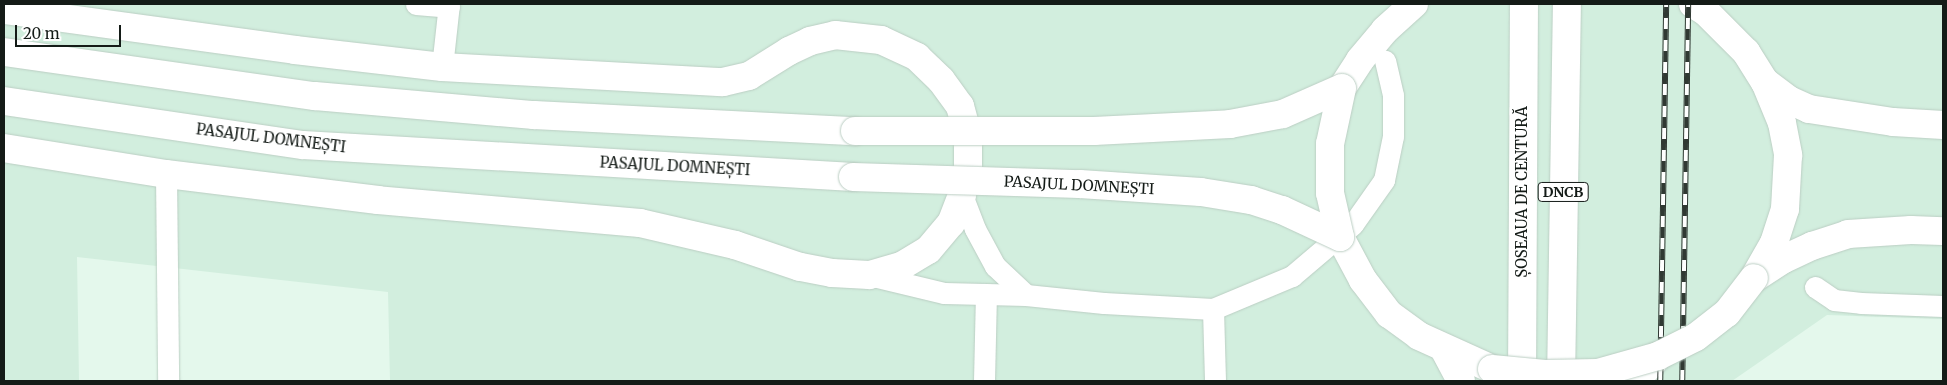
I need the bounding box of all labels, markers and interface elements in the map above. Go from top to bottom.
scale bar [18,15,124,47]
text: 20 m [23,24,60,43]
street label: ȘOSEAUA DE CENTURĂ [1513,106,1531,278]
street label: PASAJUL DOMNEȘTI [195,120,347,156]
street label: PASAJUL DOMNEȘTI [599,153,751,179]
street label: PASAJUL DOMNEȘTI [1003,172,1155,198]
road number: DNCB [1537,180,1589,203]

